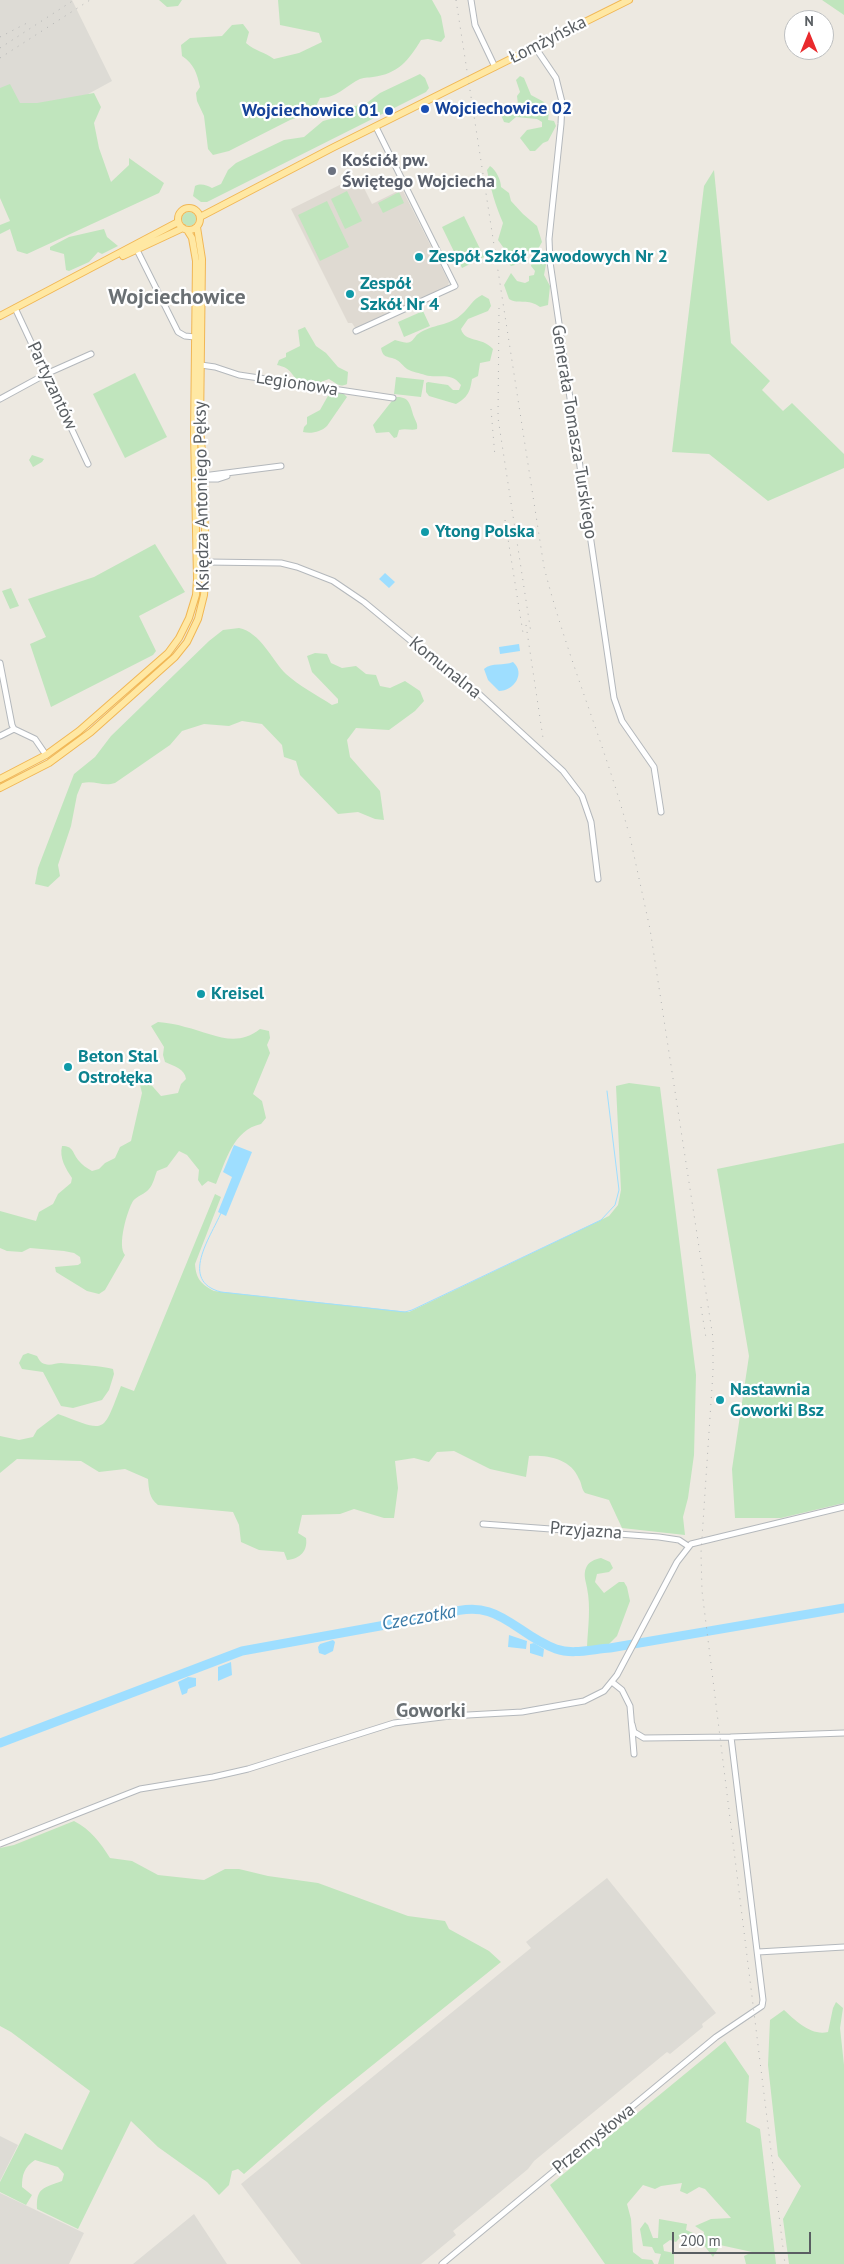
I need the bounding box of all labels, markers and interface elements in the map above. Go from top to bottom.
north arrow [784,10,834,60]
street label: Łomżyńska [506,11,590,69]
text: N [804,12,814,30]
place label: Wojciechowice 02 [435,98,572,120]
place label: Wojciechowice 01 [242,100,379,122]
marker: Wojciechowice 02 [419,103,431,115]
marker: Wojciechowice 01 [383,105,395,117]
place label: Kościół pw. Świętego Wojciecha [342,150,495,192]
marker: Kościół pw. Świętego Wojciecha [326,165,338,177]
place label: Zespół Szkół Zawodowych Nr 2 [429,246,668,268]
marker: Zespół Szkół Zawodowych Nr 2 [413,251,425,263]
place label: Zespół Szkół Nr 4 [360,273,439,316]
district label: Wojciechowice [108,285,246,311]
marker: Zespół Szkół Nr 4 [344,288,356,300]
street label: Generała Tomasza Turskiego [546,323,602,541]
street label: Partyzantów [22,339,82,433]
street label: Legionowa [254,367,340,401]
street label: Księdza Antoniego Pęksy [190,401,214,591]
place label: Ytong Polska [435,521,535,543]
marker: Ytong Polska [419,526,431,538]
street label: Komunalna [404,632,486,704]
place label: Kreisel [211,983,264,1005]
marker: Kreisel [195,988,207,1000]
place label: Beton Stal Ostrołęka [78,1046,158,1088]
marker: Beton Stal Ostrołęka [62,1061,74,1073]
place label: Nastawnia Goworki Bsz [730,1379,824,1422]
marker: Nastawnia Goworki Bsz [714,1394,726,1406]
street label: Przyjazna [549,1518,623,1544]
water label: Czeczotka [380,1600,458,1636]
district label: Goworki [396,1699,466,1723]
street label: Przemysłowa [548,2099,640,2179]
scale bar [674,2222,813,2254]
text: 200 m [680,2231,721,2250]

